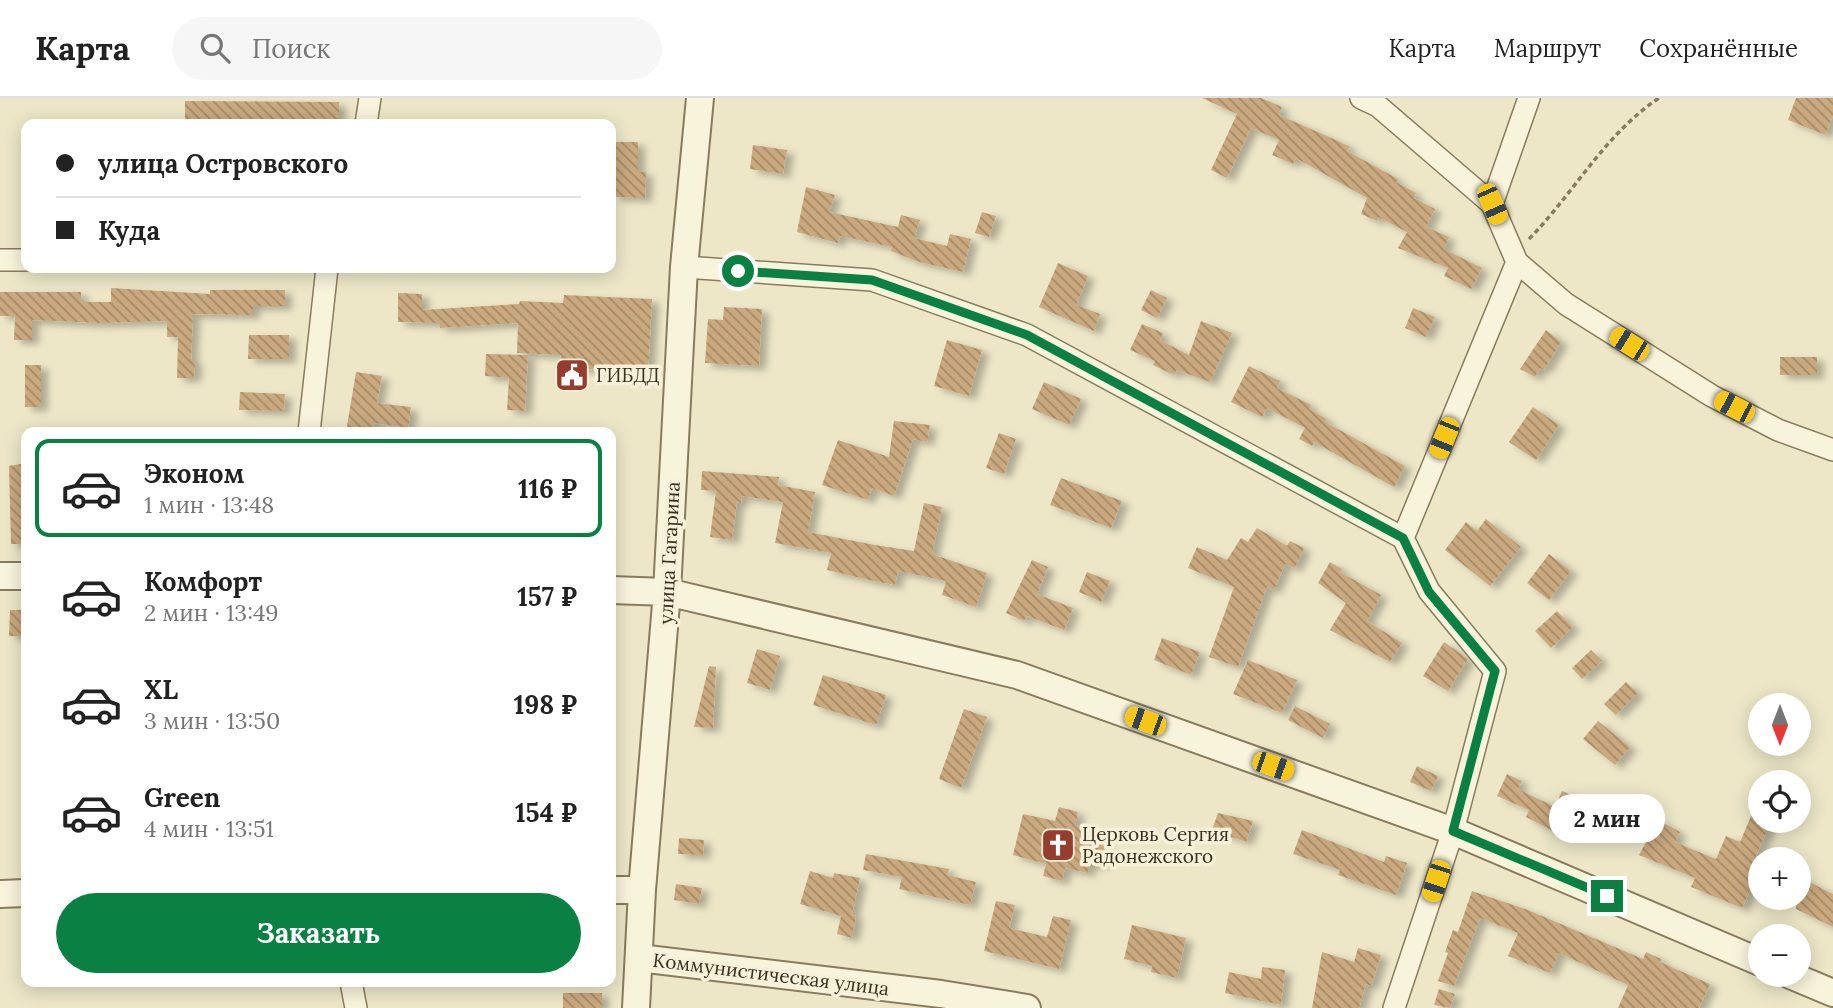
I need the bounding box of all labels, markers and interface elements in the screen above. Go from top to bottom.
search box [172,17,662,80]
text: Карта [35,27,130,69]
icon: search [196,29,234,67]
text: Поиск [252,32,331,65]
text: Карта [1388,33,1456,64]
text: Маршрут [1494,33,1601,64]
text: Сохранённые [1639,33,1798,64]
text: улица Островского [98,147,348,180]
car [1474,181,1511,227]
text: Куда [98,214,160,247]
route start [722,255,754,287]
car [1606,324,1653,364]
public building icon: ГИБДД [553,356,591,394]
place label: ГИБДД [596,363,660,387]
car [1711,388,1758,426]
car [1427,415,1462,461]
icon: car [60,457,123,520]
text: Эконом [144,457,244,490]
text: 116 ₽ [518,472,577,505]
street label: улица Гагарина [653,481,685,625]
text: 1 мин · 13:48 [144,490,274,519]
icon: car [60,565,123,628]
text: Комфорт [144,565,262,598]
text: 157 ₽ [517,580,577,613]
text: 2 мин · 13:49 [144,598,279,627]
icon: car [60,673,123,736]
text: XL [144,673,178,706]
text: 198 ₽ [514,688,577,721]
north arrow [1748,693,1811,756]
map controls [1748,693,1811,987]
car [1122,704,1169,738]
text: 3 мин · 13:50 [144,706,280,735]
car [1250,749,1297,783]
button: locate [1748,770,1811,833]
icon: car [60,781,123,844]
text: Green [144,781,220,814]
callout: 2 мин [1549,794,1665,844]
text: 154 ₽ [515,796,577,829]
text: 2 мин [1573,804,1641,833]
text: 4 мин · 13:51 [144,814,274,843]
place label: Церковь Сергия Радонежского [1082,822,1229,868]
church icon: Церковь Сергия Радонежского [1039,826,1077,864]
button: + [1748,847,1811,910]
car [1420,858,1453,904]
route end [1591,880,1623,912]
button: Заказать [56,893,581,973]
button: − [1748,924,1811,987]
street label: Коммунистическая улица [651,948,891,1000]

